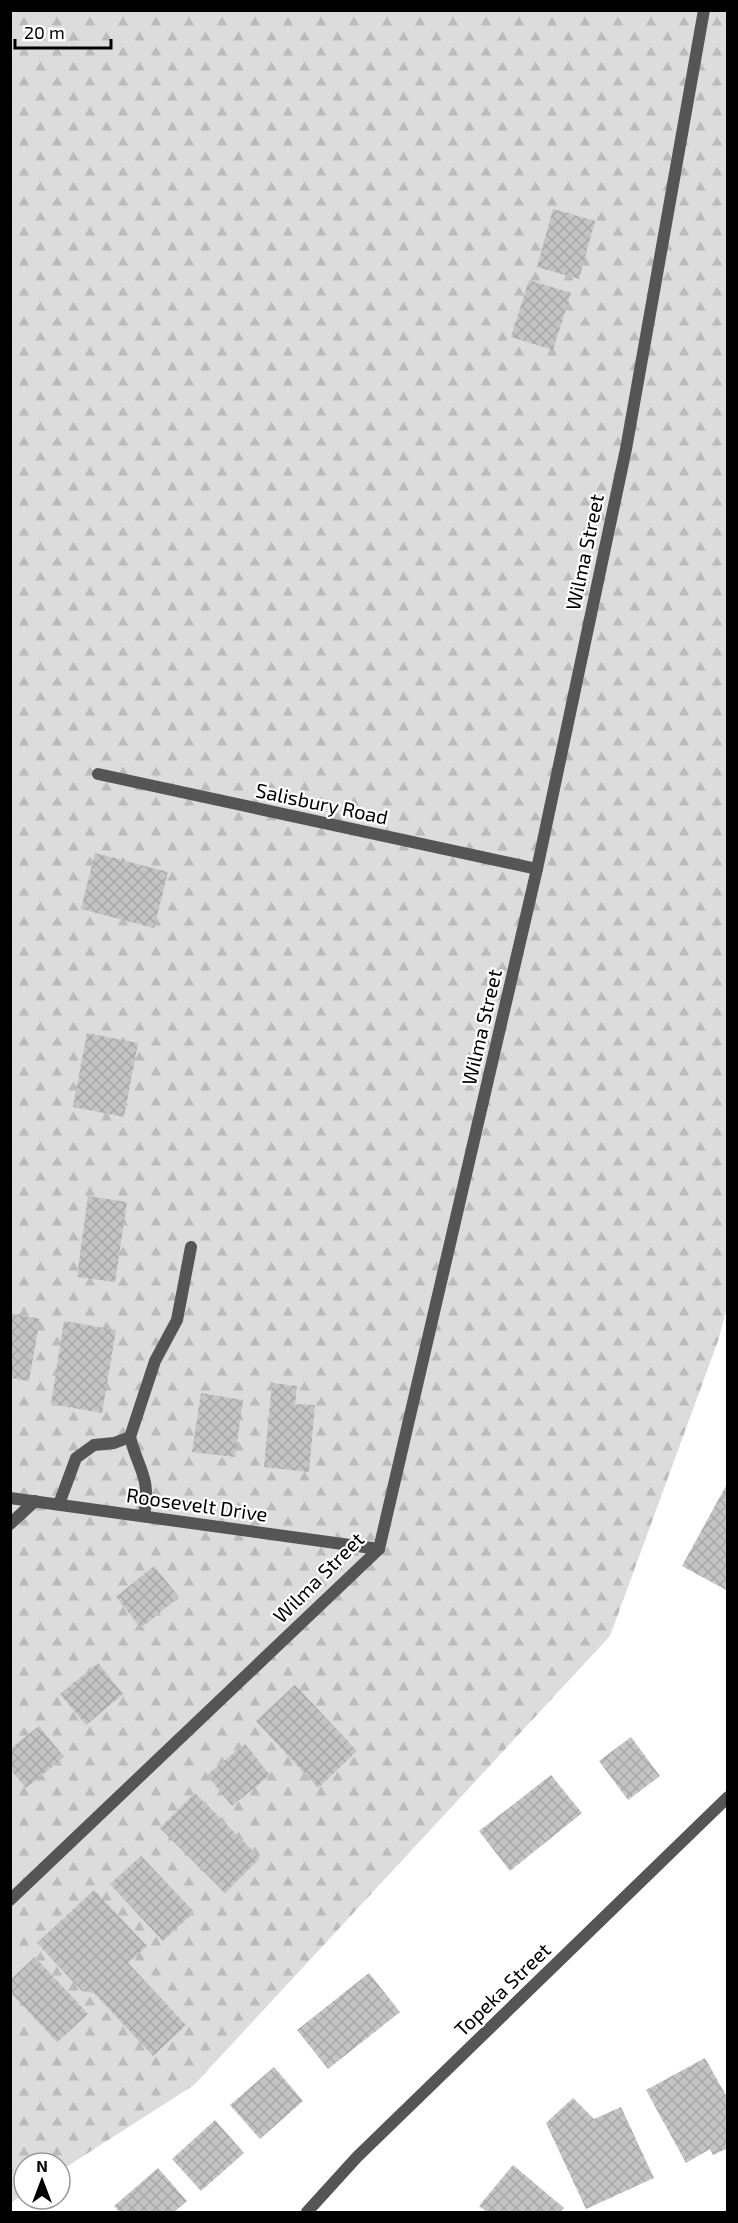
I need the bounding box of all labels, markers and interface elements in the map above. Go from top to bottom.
scale bar [15,12,111,50]
text: 20 m [24,21,65,43]
street label: Wilma Street [560,491,608,612]
street label: Salisbury Road [254,777,390,829]
street label: Wilma Street [456,966,506,1087]
street label: Roosevelt Drive [125,1482,269,1526]
street label: Wilma Street [268,1526,369,1627]
street label: Topeka Street [449,1937,555,2041]
north arrow [12,2151,72,2211]
text: N [36,2156,48,2175]

